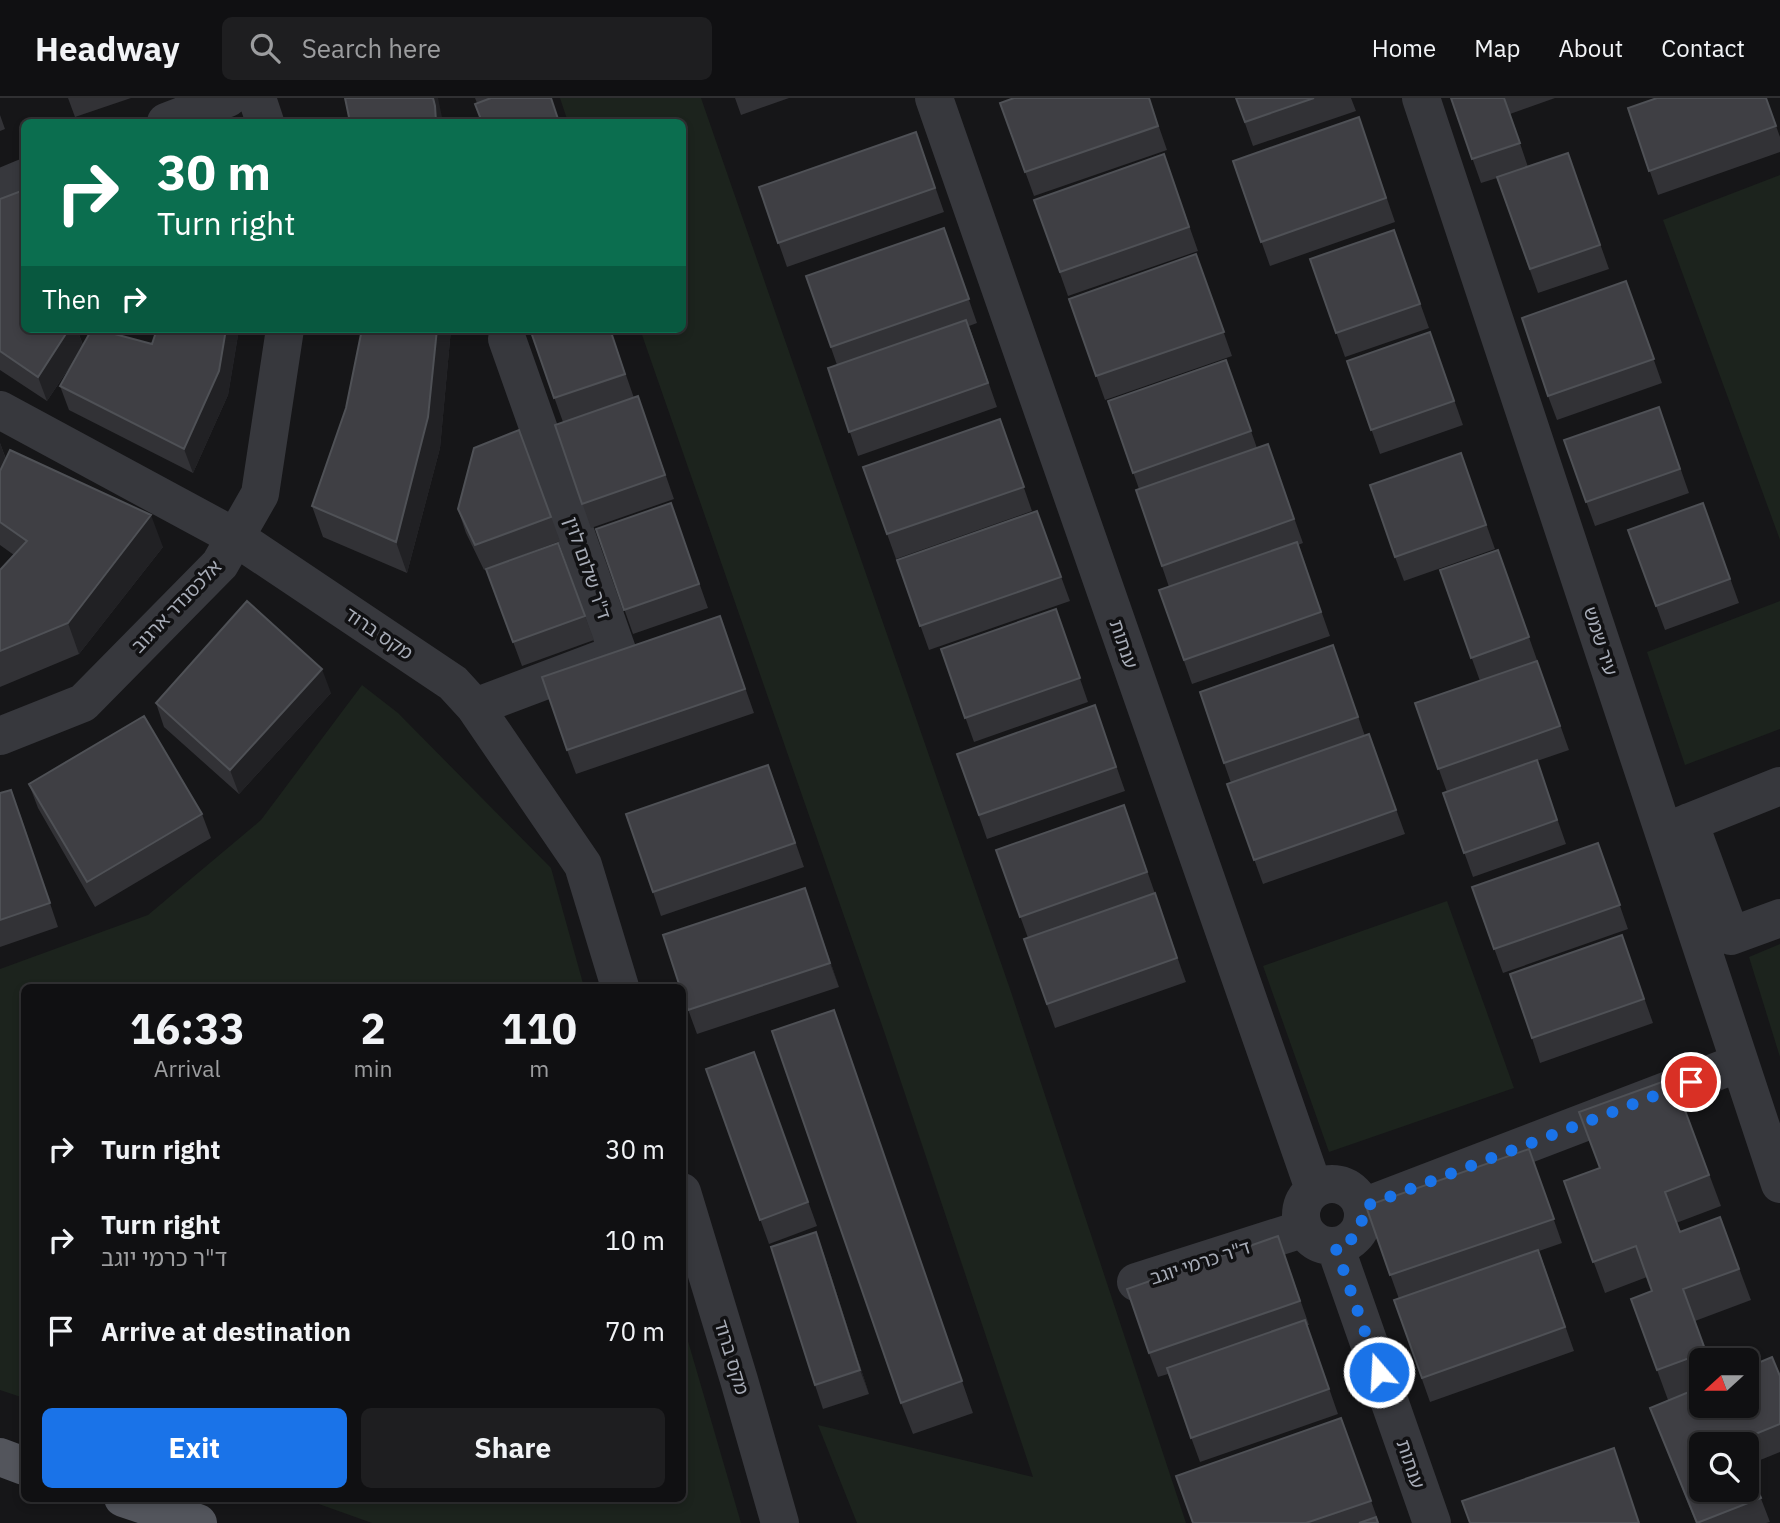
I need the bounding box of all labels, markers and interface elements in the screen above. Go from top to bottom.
search box [222,17,712,80]
text: Headway [35,27,180,70]
icon: search [246,29,284,67]
text: Search here [302,31,441,65]
text: Home [1372,32,1436,64]
text: Map [1474,32,1520,64]
text: About [1558,32,1623,64]
text: Contact [1661,32,1745,64]
text: 30 m [157,140,271,203]
icon: right [42,147,133,238]
text: Turn right [157,202,295,244]
icon: right [115,280,153,318]
text: Then [42,282,101,316]
street label: ד"ר שלום לוין [559,514,617,622]
street label: אלכסנדר ארגוב [126,555,226,657]
street label: מקס ברוד [340,601,418,665]
street label: עיר שמש [1579,603,1623,679]
street label: ענתות [1104,616,1144,672]
text: 16:33 [130,1001,245,1056]
text: 2 [360,1001,386,1056]
text: 110 [501,1001,577,1056]
pin [1661,1052,1721,1112]
text: Arrival [154,1053,221,1083]
text: min [354,1053,392,1083]
text: m [529,1053,549,1083]
icon: arrive [1672,1063,1710,1101]
icon: right [42,1130,80,1168]
text: Turn right [101,1132,220,1166]
text: 30 m [605,1132,665,1166]
text: Turn right [101,1207,220,1241]
icon: right [42,1221,80,1259]
text: 10 m [605,1223,665,1257]
street label: ד"ר כרמי יוגב [1147,1234,1253,1290]
text: ד"ר כרמי יוגב [101,1242,227,1272]
icon: arrive [42,1312,80,1350]
text: Arrive at destination [101,1314,351,1348]
text: 70 m [605,1314,665,1348]
street label: מקס ברוד [709,1316,755,1398]
position arrow [1342,1335,1416,1409]
north arrow [1689,1348,1759,1418]
map controls [1689,1348,1759,1502]
button: Exit [42,1408,347,1488]
button: Share [361,1408,665,1488]
button: search [1689,1432,1759,1502]
street label: ענתות [1391,1436,1431,1492]

